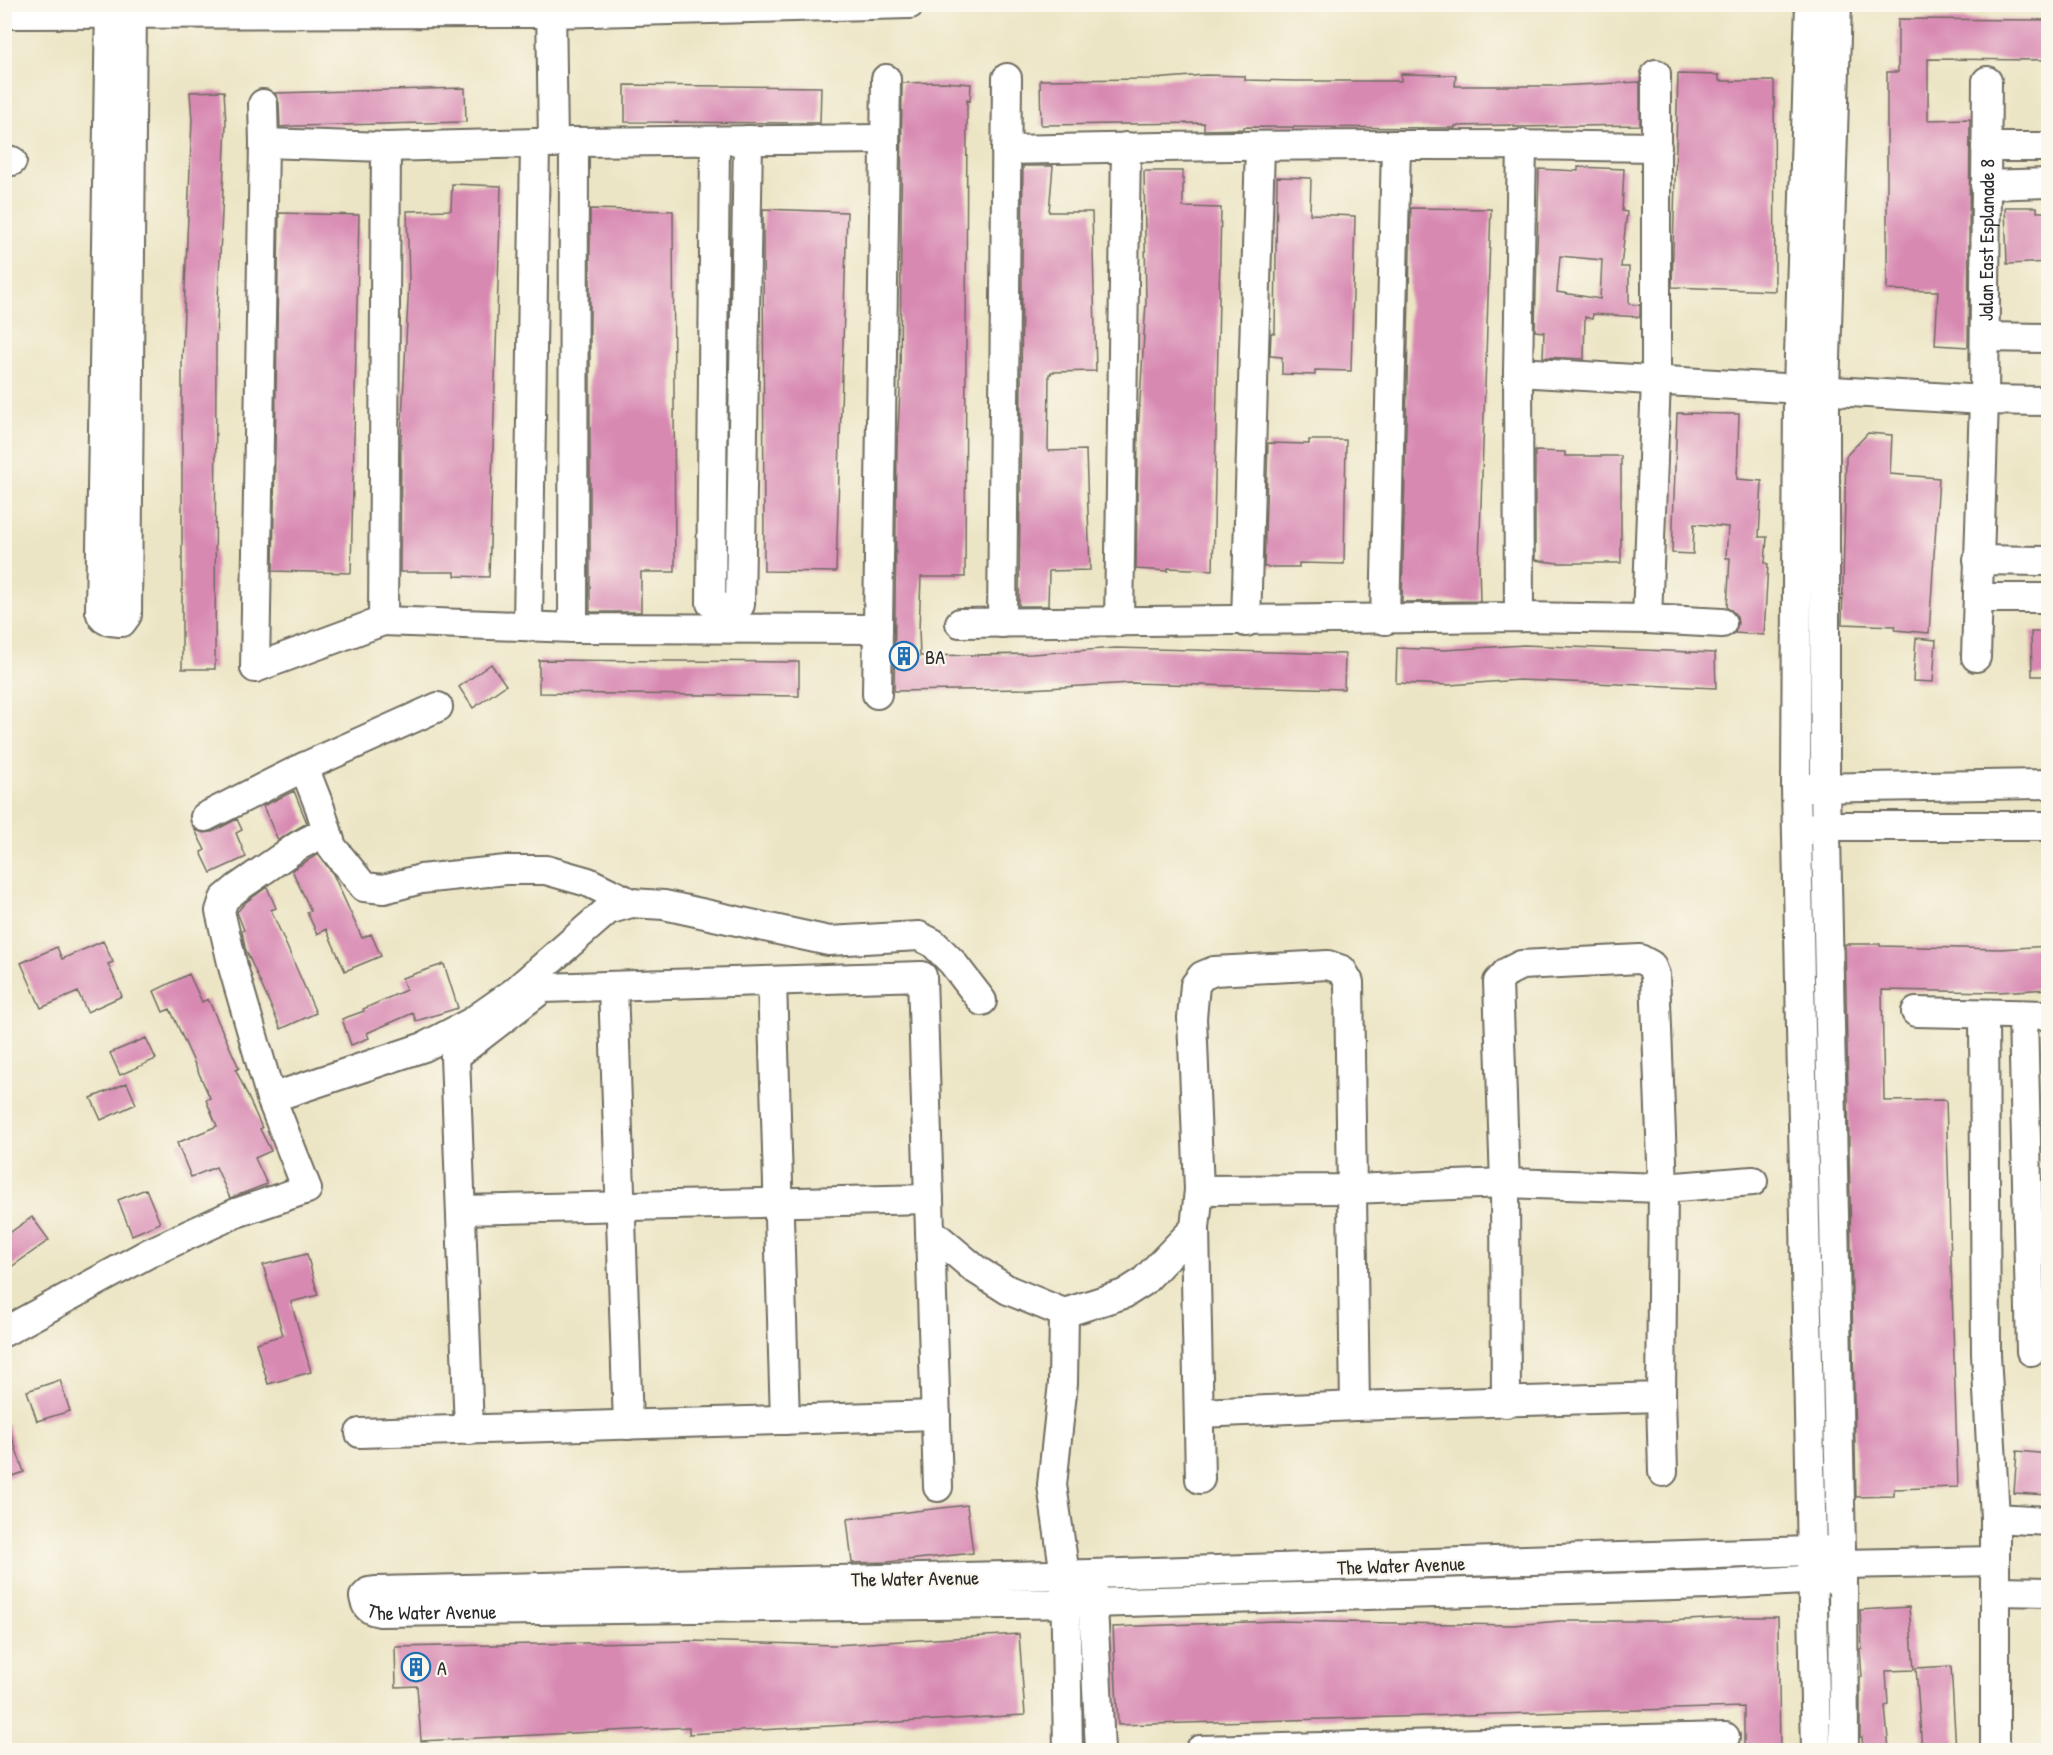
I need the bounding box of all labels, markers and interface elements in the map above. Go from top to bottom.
street label: Jalan East Esplanade 8 [1971,159,2000,321]
building icon: BA [888,640,920,672]
place label: BA [925,643,945,670]
street label: The Water Avenue [1336,1549,1466,1581]
street label: The Water Avenue [851,1563,979,1593]
street label: The Water Avenue [364,1596,497,1626]
building icon: A [400,1651,432,1683]
place label: A [437,1654,447,1681]

